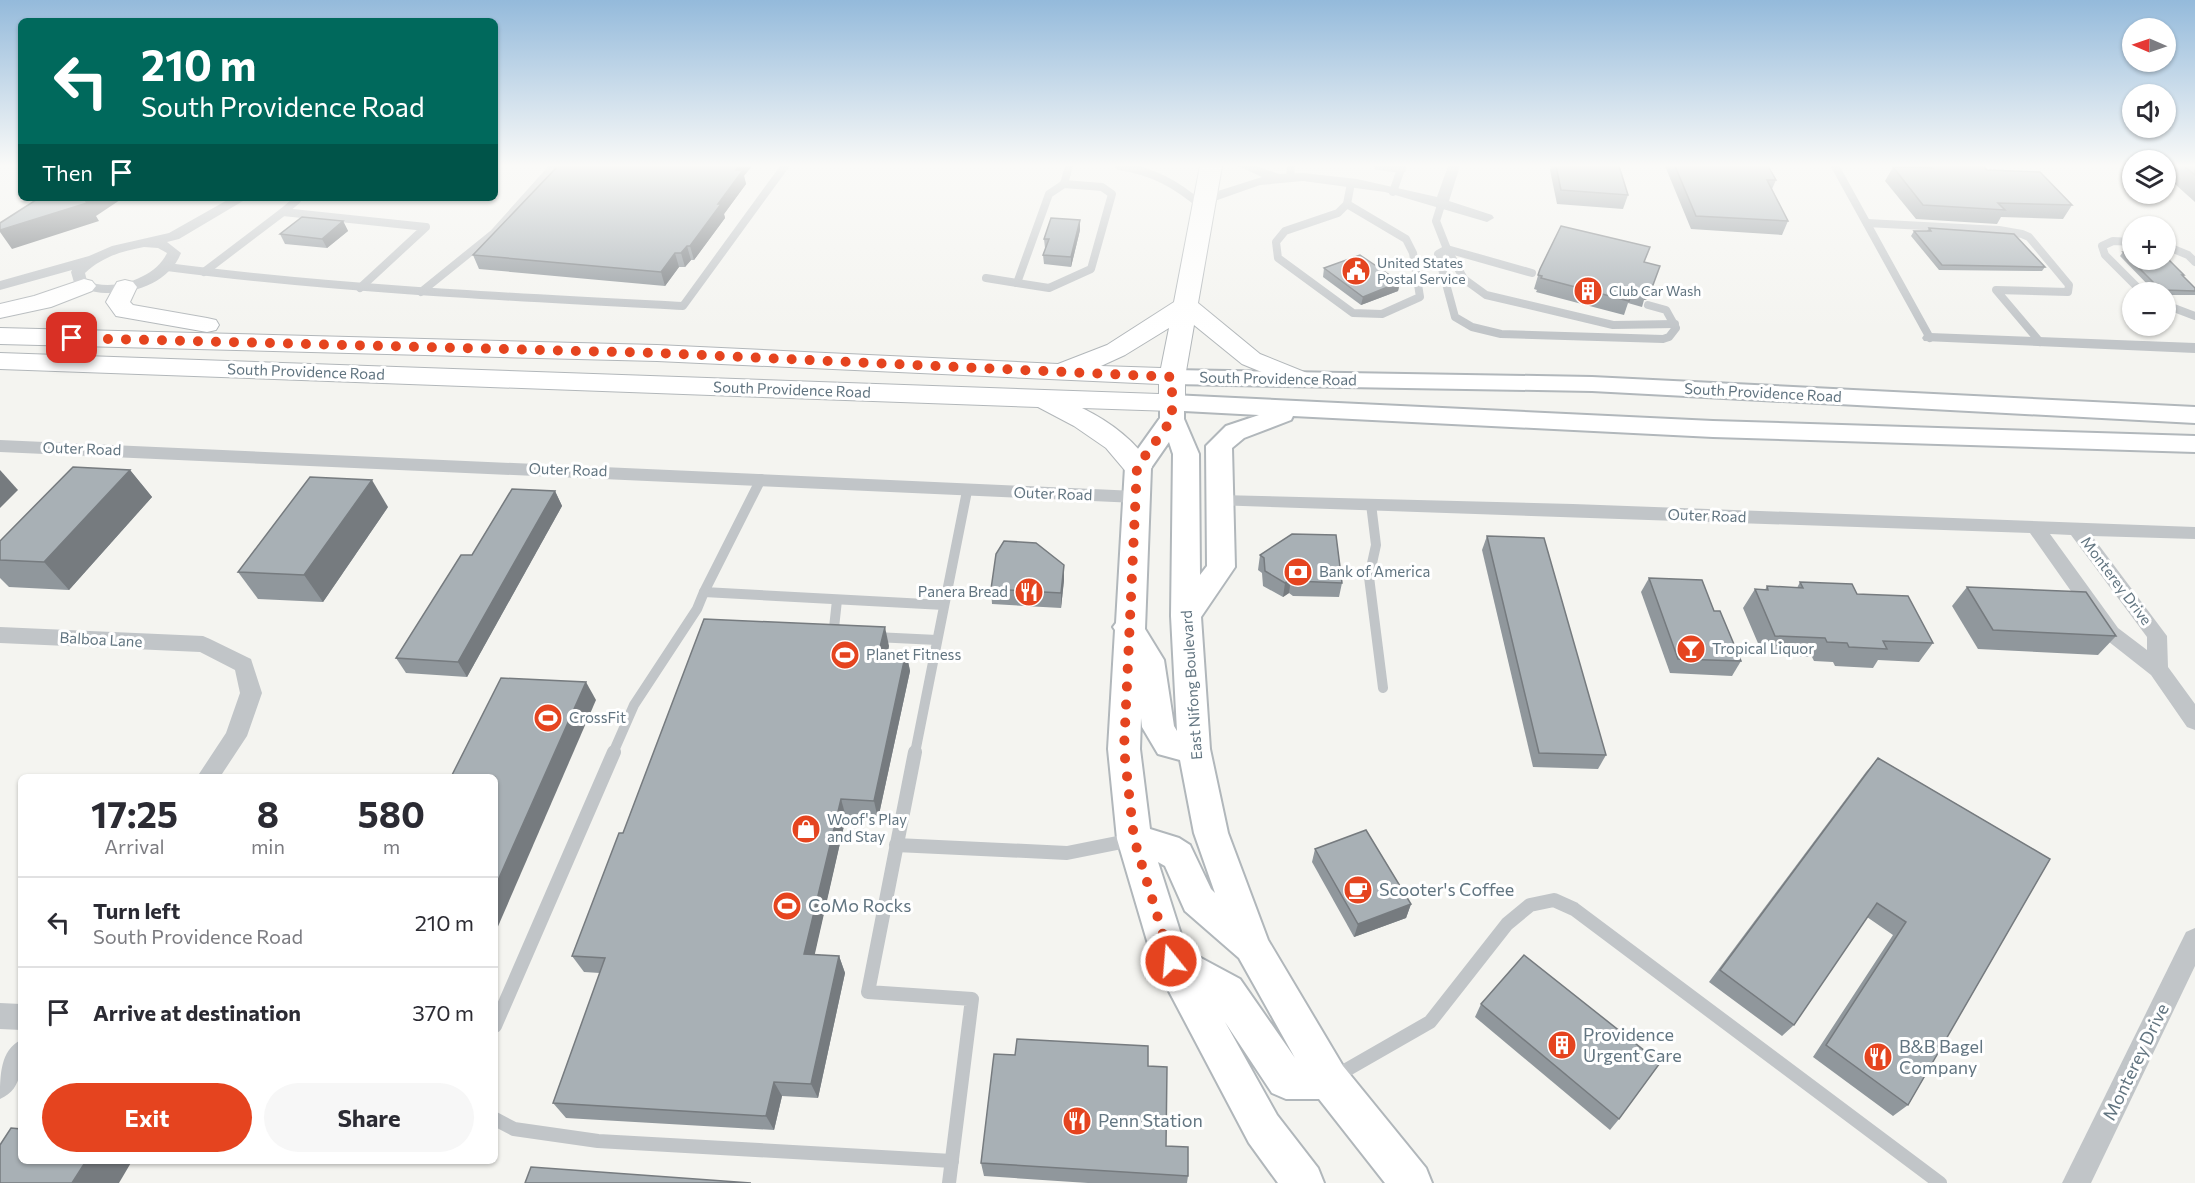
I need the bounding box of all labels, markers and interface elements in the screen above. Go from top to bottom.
north arrow [2122,18,2176,72]
map controls [2122,18,2176,336]
text: 210 m [141,38,256,90]
icon: left [42,42,120,120]
button: sound [2122,84,2176,138]
text: South Providence Road [141,90,425,123]
button: layers [2122,150,2176,204]
icon: arrive [105,156,138,189]
text: Then [42,159,93,186]
button: + [2122,216,2176,270]
place label: United States Postal Service [1377,254,1466,287]
public building icon: United States Postal Service [1340,255,1372,287]
building icon: Club Car Wash [1572,275,1604,307]
place label: Club Car Wash [1609,282,1701,299]
button: − [2122,282,2176,336]
pin [46,312,97,363]
icon: arrive [55,321,88,354]
street label: South Providence Road [227,359,385,383]
street label: South Providence Road [1199,368,1357,388]
street label: South Providence Road [713,377,871,401]
street label: South Providence Road [1684,379,1842,405]
street label: Outer Road [43,438,122,458]
street label: Outer Road [529,459,608,479]
street label: Outer Road [1014,483,1093,503]
street label: Outer Road [1668,505,1747,525]
street label: Monterey Drive [2078,533,2156,628]
bank icon: Bank of America [1282,556,1314,588]
place label: Bank of America [1319,562,1430,580]
restaurant icon: Panera Bread [1013,576,1045,608]
place label: Panera Bread [918,582,1008,600]
street label: East Nifong Boulevard [1177,610,1205,761]
street label: Balboa Lane [59,628,143,650]
bar icon: Tropical Liquor [1675,633,1707,665]
sports icon: Planet Fitness [829,639,861,671]
place label: Tropical Liquor [1712,639,1814,657]
place label: Planet Fitness [866,645,961,663]
sports icon: CrossFit [532,702,564,734]
place label: CrossFit [569,708,626,726]
text: 17:25 [91,791,178,835]
text: 8 [257,791,279,835]
text: 580 [358,791,425,835]
place label: Woof's Play and Stay [827,810,907,845]
shop icon: Woof's Play and Stay [790,813,822,845]
text: Arrival [104,834,165,858]
text: min [251,834,285,858]
text: m [383,834,400,858]
cafe icon: Scooter's Coffee [1342,874,1374,906]
place label: Scooter's Coffee [1379,878,1514,900]
sports icon: CoMo Rocks [771,890,803,922]
place label: CoMo Rocks [808,894,912,916]
text: Turn left [93,897,180,924]
icon: left [42,906,75,939]
text: 210 m [415,909,474,936]
text: South Providence Road [93,924,303,948]
position arrow [1139,929,1203,993]
icon: arrive [42,996,75,1029]
text: Arrive at destination [93,999,301,1026]
text: 370 m [412,999,474,1026]
street label: Monterey Drive [2097,999,2173,1124]
place label: Providence Urgent Care [1583,1023,1682,1066]
building icon: Providence Urgent Care [1546,1029,1578,1061]
place label: B&B Bagel Company [1899,1035,1984,1078]
restaurant icon: B&B Bagel Company [1862,1041,1894,1073]
button: Exit [42,1083,252,1152]
button: Share [264,1083,474,1152]
restaurant icon: Penn Station [1061,1105,1093,1137]
place label: Penn Station [1098,1109,1203,1131]

